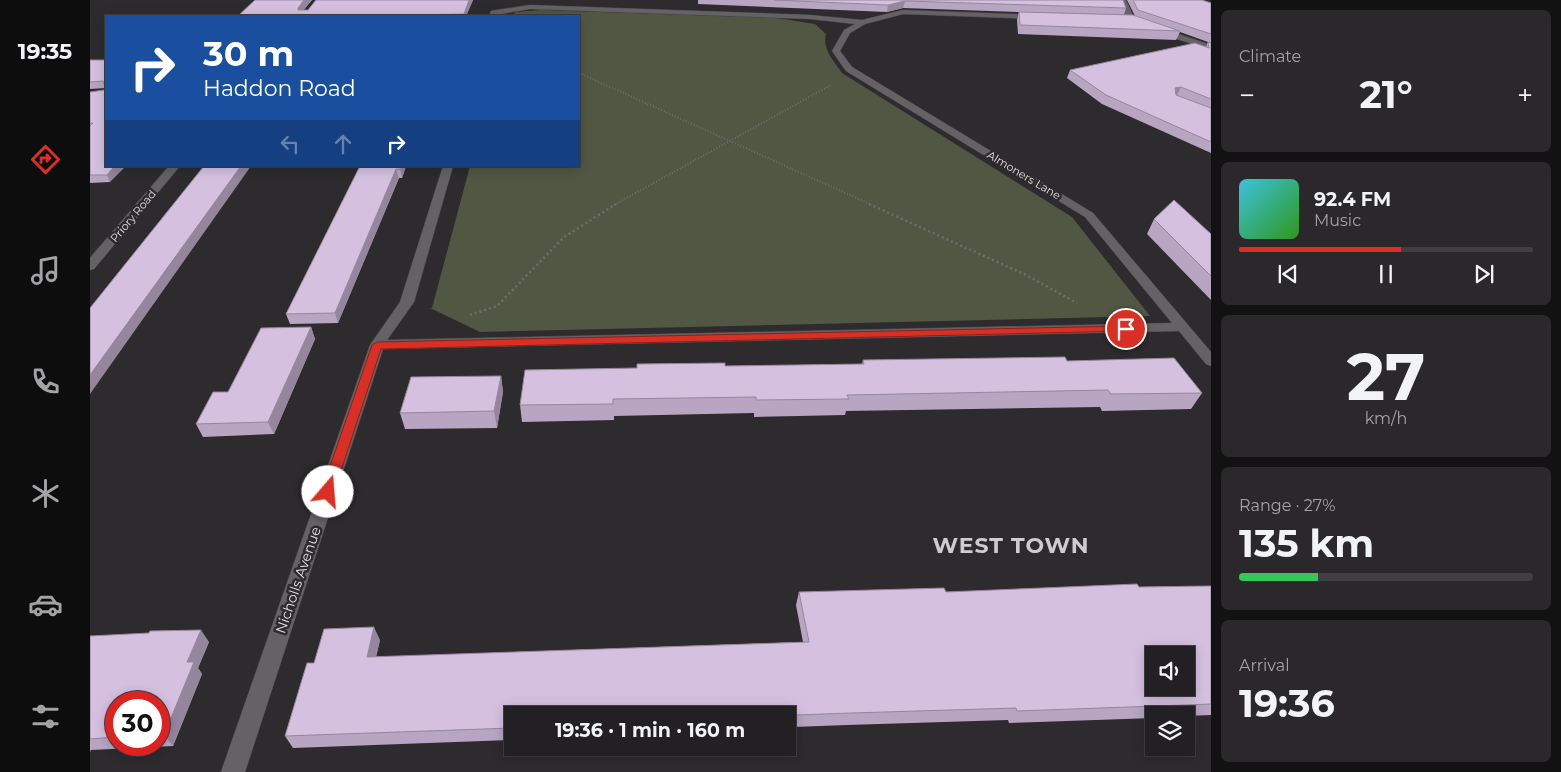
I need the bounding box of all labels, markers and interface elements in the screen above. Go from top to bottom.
text: 30 m [203,32,294,75]
icon: right [120,35,185,100]
text: 19:35 [18,38,72,65]
text: Climate [1239,47,1301,66]
text: 21° [1359,71,1413,118]
text: Haddon Road [203,75,356,102]
text: − [1239,78,1255,112]
text: + [1517,78,1533,112]
icon: left [276,130,304,158]
icon: ahead [329,130,357,158]
icon: right [382,130,410,158]
icon: directions [28,142,63,177]
street label: Almoners Lane [985,148,1064,203]
street label: Priory Road [107,187,159,245]
text: 92.4 FM [1314,188,1391,211]
text: Music [1314,211,1361,230]
icon: music [28,253,63,288]
icon: previous [1274,260,1302,288]
icon: pause [1372,260,1400,288]
icon: next [1470,260,1498,288]
pin [1105,308,1147,350]
icon: arrive [1112,315,1140,343]
text: 27 [1347,337,1425,416]
icon: phone [28,364,63,399]
text: km/h [1365,409,1407,428]
position arrow [301,465,353,517]
icon: climate [28,476,63,511]
text: Range · 27% [1239,496,1336,515]
text: 135 km [1239,520,1374,567]
street label: Nicholls Avenue [271,524,325,636]
district label: WEST TOWN [932,532,1090,559]
icon: car [28,587,63,622]
map controls [1145,646,1195,756]
button: sound [1145,646,1195,696]
text: Arrival [1239,656,1289,675]
text: 19:36 [1239,680,1335,727]
speed limit sign: 30 [105,691,170,756]
icon: filters [28,699,63,734]
button: layers [1145,706,1195,756]
text: 19:36 · 1 min · 160 m [555,719,745,742]

